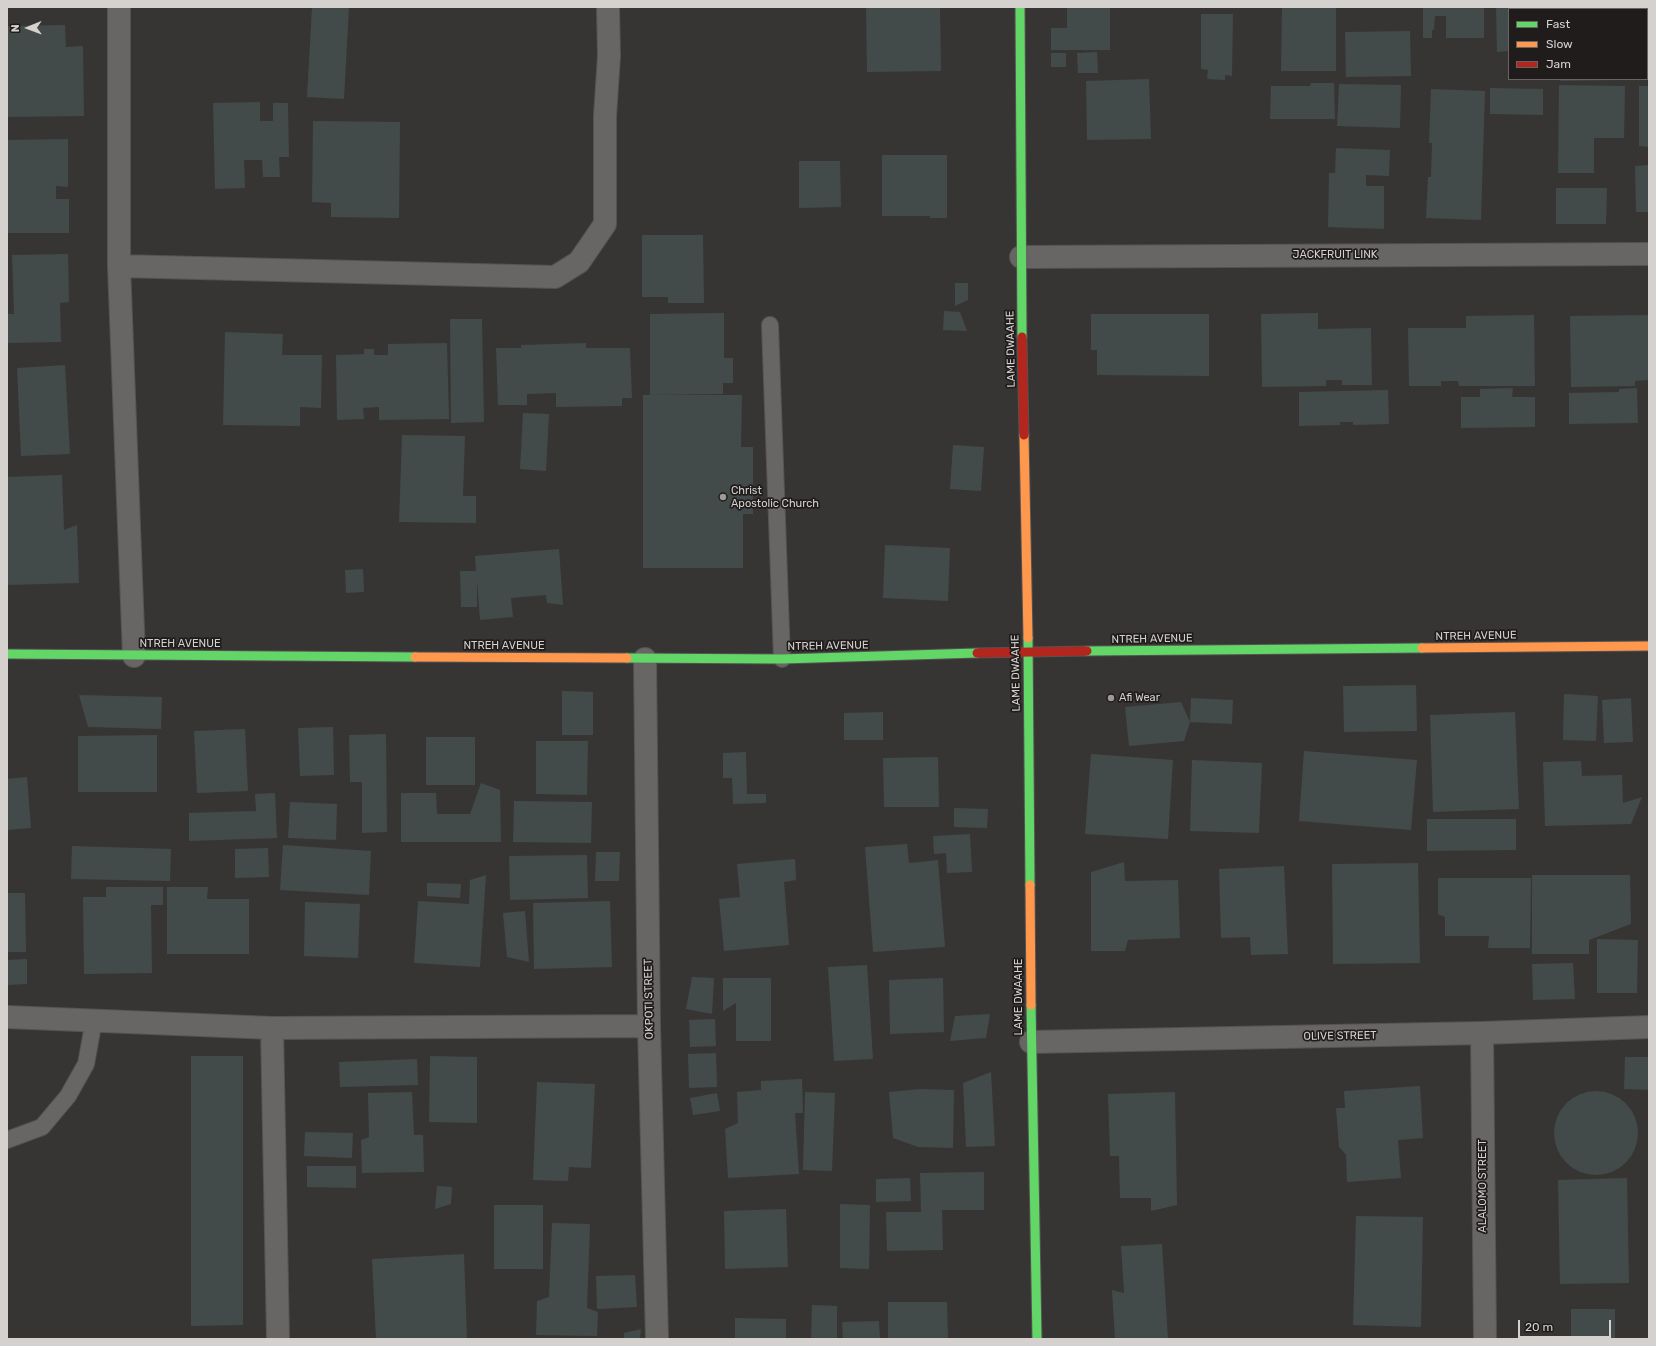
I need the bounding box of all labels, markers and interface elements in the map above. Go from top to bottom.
north arrow [8,8,48,48]
legend [1508,8,1648,80]
text: Fast [1546,17,1570,31]
text: N [9,24,22,32]
text: Slow [1546,37,1573,51]
text: Jam [1546,57,1571,71]
street label: JACKFRUIT LINK [1293,248,1377,262]
street label: LAME DWAAHE [1004,310,1018,388]
place label: Christ Apostolic Church [731,484,819,510]
marker: Christ Apostolic Church [718,492,728,502]
street label: NTREH AVENUE [1435,629,1517,643]
street label: NTREH AVENUE [1111,632,1193,646]
street label: LAME DWAAHE [1009,634,1023,712]
street label: NTREH AVENUE [139,637,221,651]
street label: NTREH AVENUE [463,639,545,653]
street label: NTREH AVENUE [787,639,869,653]
place label: Afi Wear [1119,691,1160,705]
marker: Afi Wear [1106,693,1116,703]
street label: OKPOTI STREET [642,959,656,1039]
street label: LAME DWAAHE [1012,959,1026,1035]
street label: OLIVE STREET [1303,1029,1377,1043]
street label: ALALOMO STREET [1476,1139,1490,1233]
scale bar [1520,1312,1613,1338]
text: 20 m [1525,1320,1553,1334]

